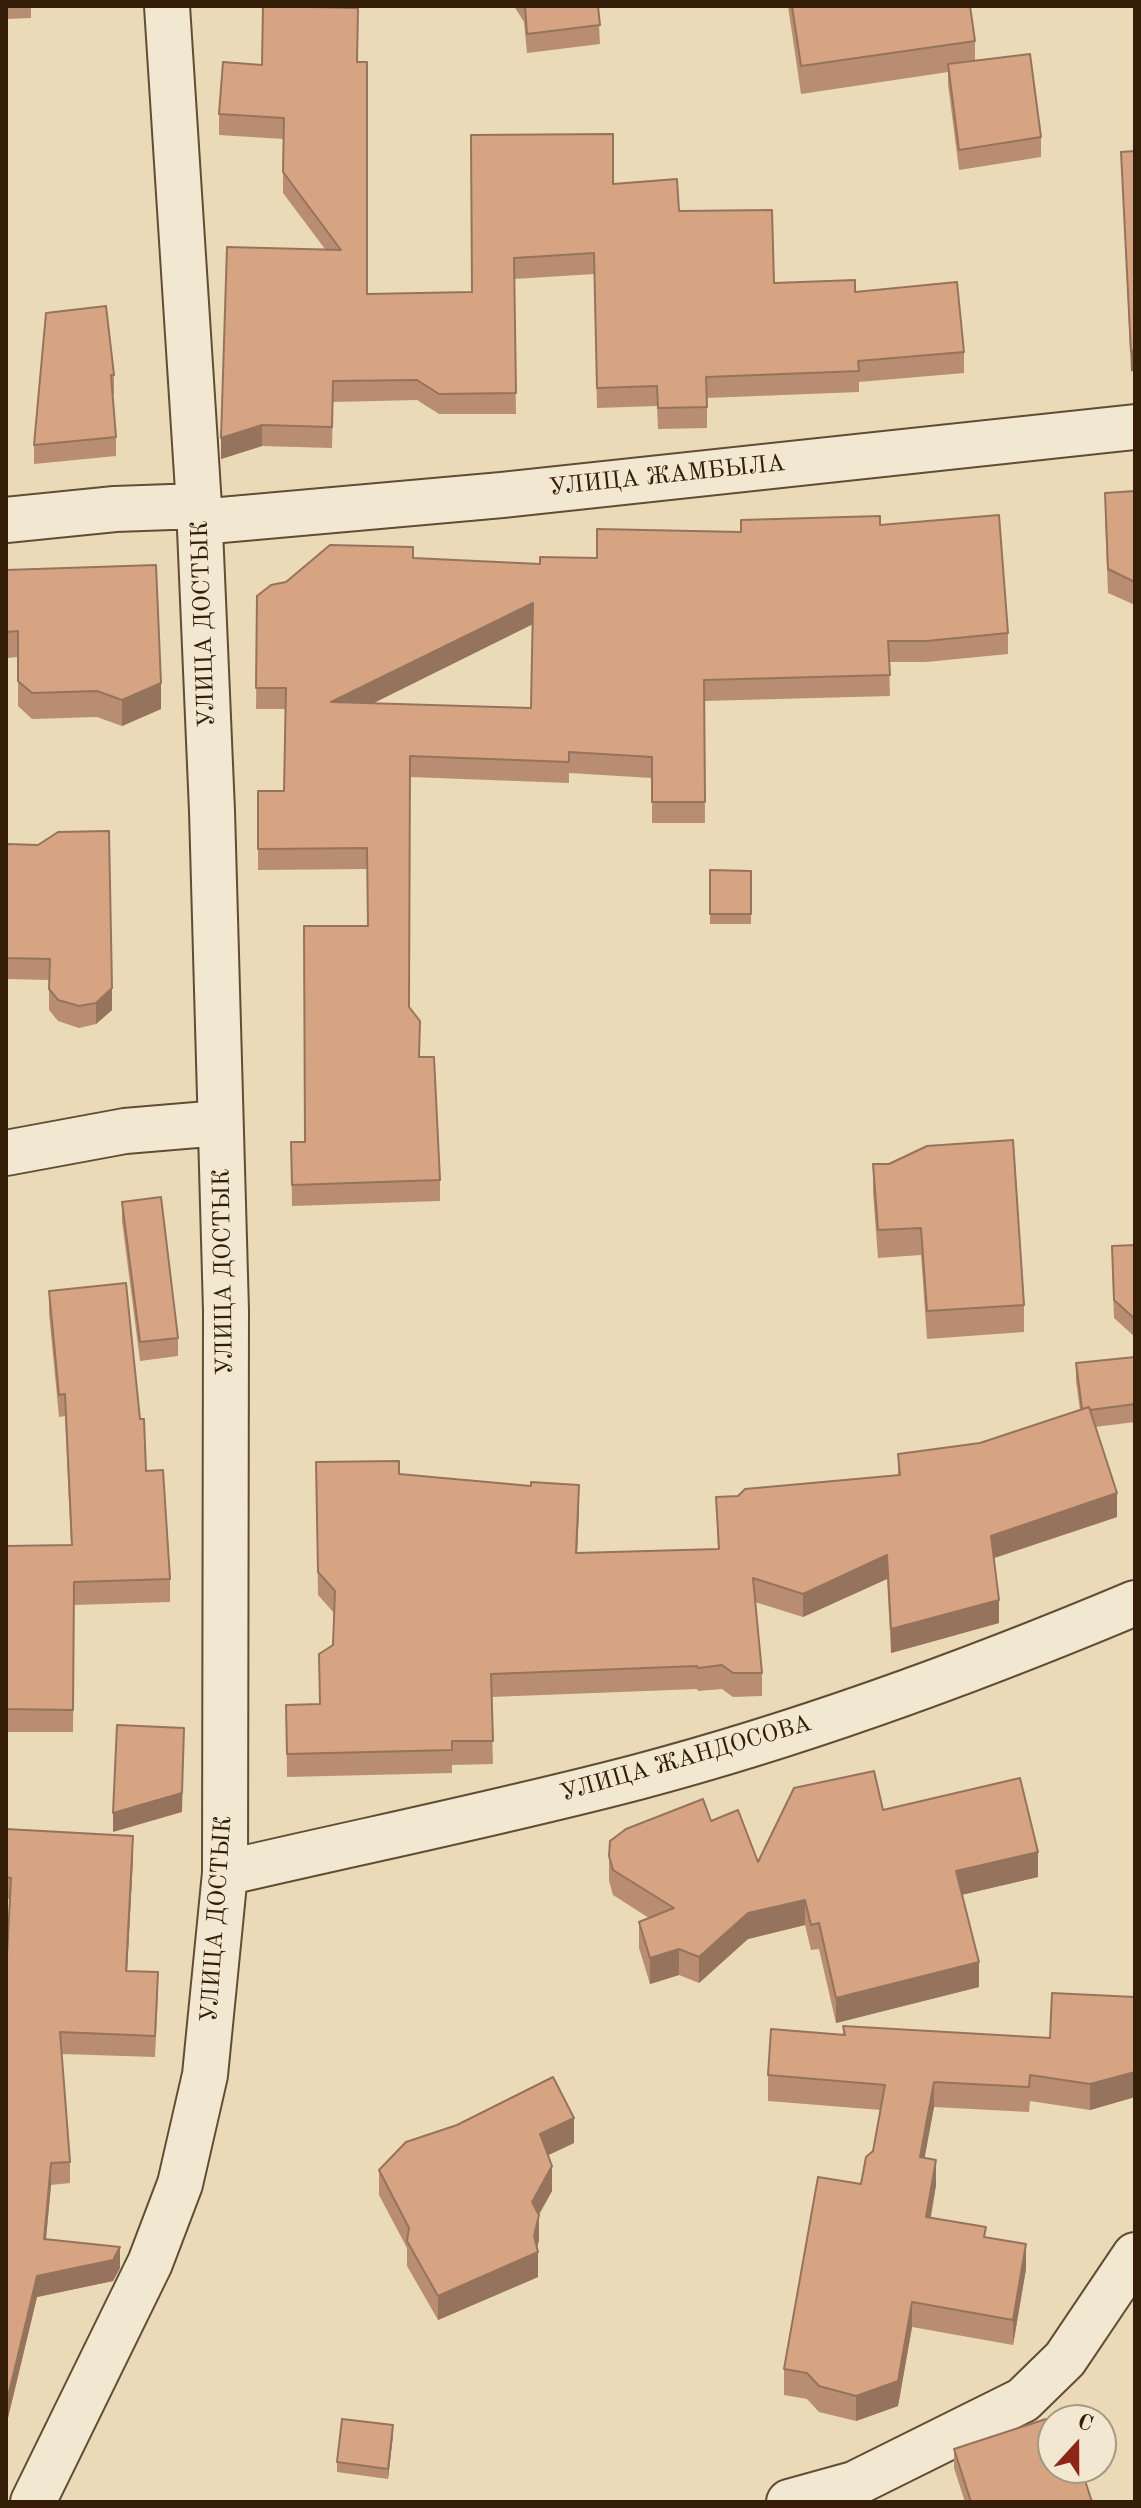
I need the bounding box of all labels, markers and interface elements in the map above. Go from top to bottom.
street label: УЛИЦА ЖАМБЫЛА [547,449,787,503]
street label: УЛИЦА ДОСТЫК [186,520,222,728]
street label: УЛИЦА ДОСТЫК [208,1168,240,1376]
street label: УЛИЦА ЖАНДОСОВА [557,1709,815,1809]
street label: УЛИЦА ДОСТЫК [195,1815,239,2023]
north arrow [1037,2404,1117,2484]
text: С [1074,2411,1096,2436]

